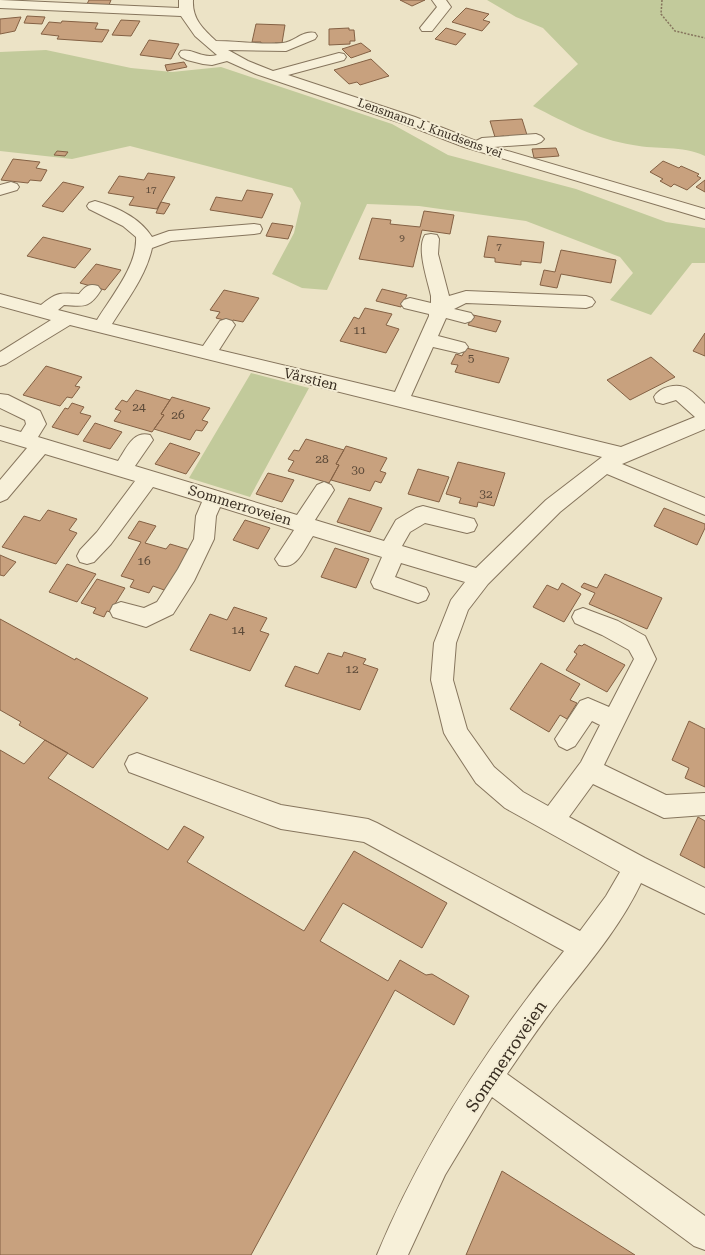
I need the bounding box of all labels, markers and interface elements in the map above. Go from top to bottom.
street label: Lensmann J. Knudsens vei [356,95,504,161]
house number: 17 [145,184,157,195]
house number: 9 [399,232,405,243]
house number: 7 [496,241,502,252]
house number: 11 [353,323,367,337]
house number: 5 [468,351,475,365]
street label: Vårstien [282,365,340,393]
house number: 24 [132,400,146,414]
house number: 26 [171,408,185,422]
house number: 28 [315,452,329,466]
house number: 30 [351,463,365,477]
street label: Sommerroveien [186,482,294,528]
house number: 32 [479,487,493,501]
house number: 16 [137,554,151,568]
house number: 14 [231,623,245,637]
house number: 12 [345,662,359,676]
street label: Sommerroveien [461,996,551,1116]

